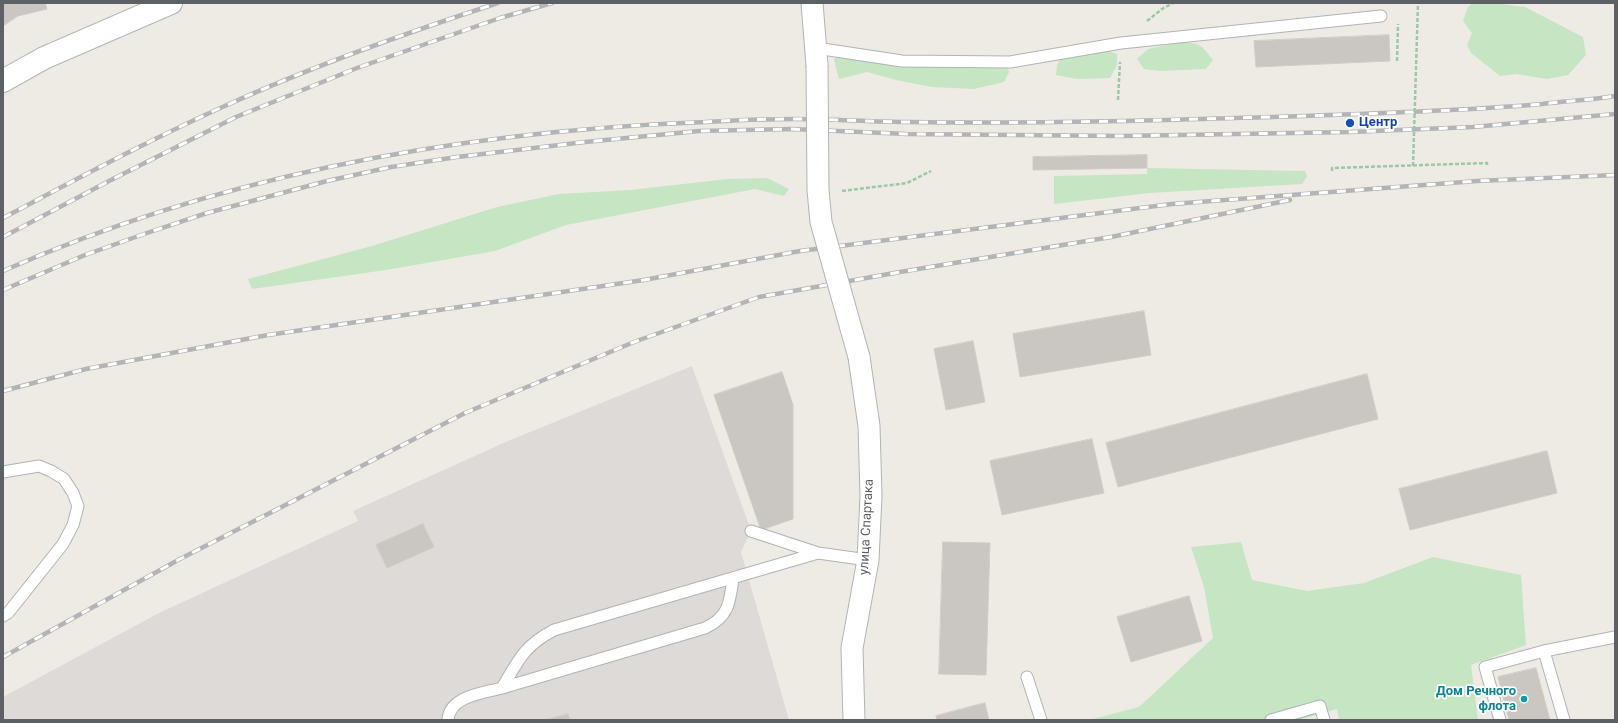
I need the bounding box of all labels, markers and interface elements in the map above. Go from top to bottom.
place label: Центр [1359,115,1397,131]
marker: Центр [1344,117,1356,129]
street label: улица Спартака [857,479,877,575]
place label: Дом Речного флота [1436,684,1516,715]
marker: Дом Речного флота [1519,694,1529,704]

